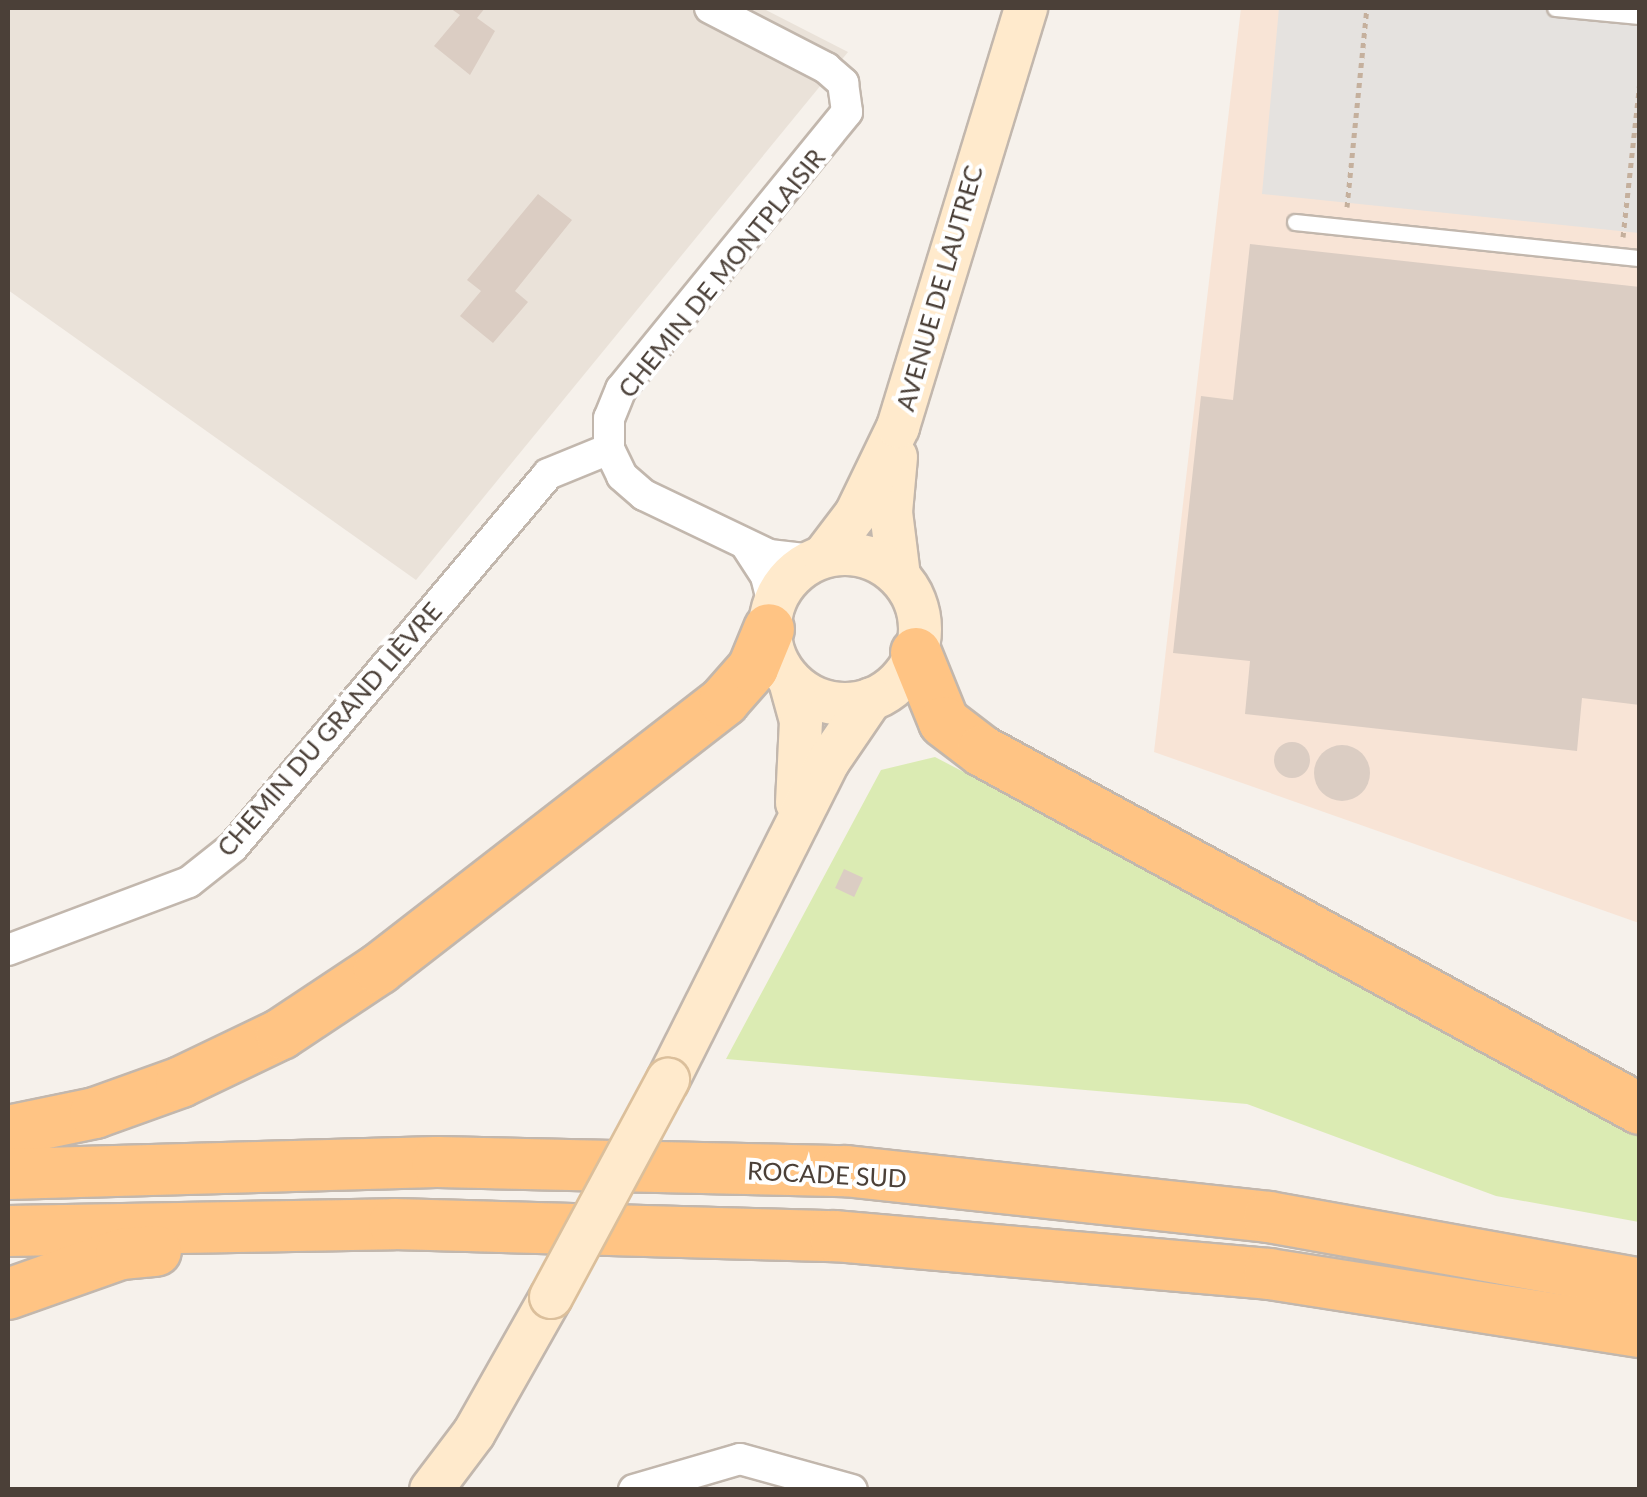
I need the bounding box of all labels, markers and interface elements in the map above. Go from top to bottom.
street label: CHEMIN DE MONTPLAISIR [612,143,830,403]
street label: AVENUE DE LAUTREC [890,162,988,414]
street label: CHEMIN DU GRAND LIÈVRE [211,596,447,862]
street label: ROCADE SUD [746,1155,908,1193]

